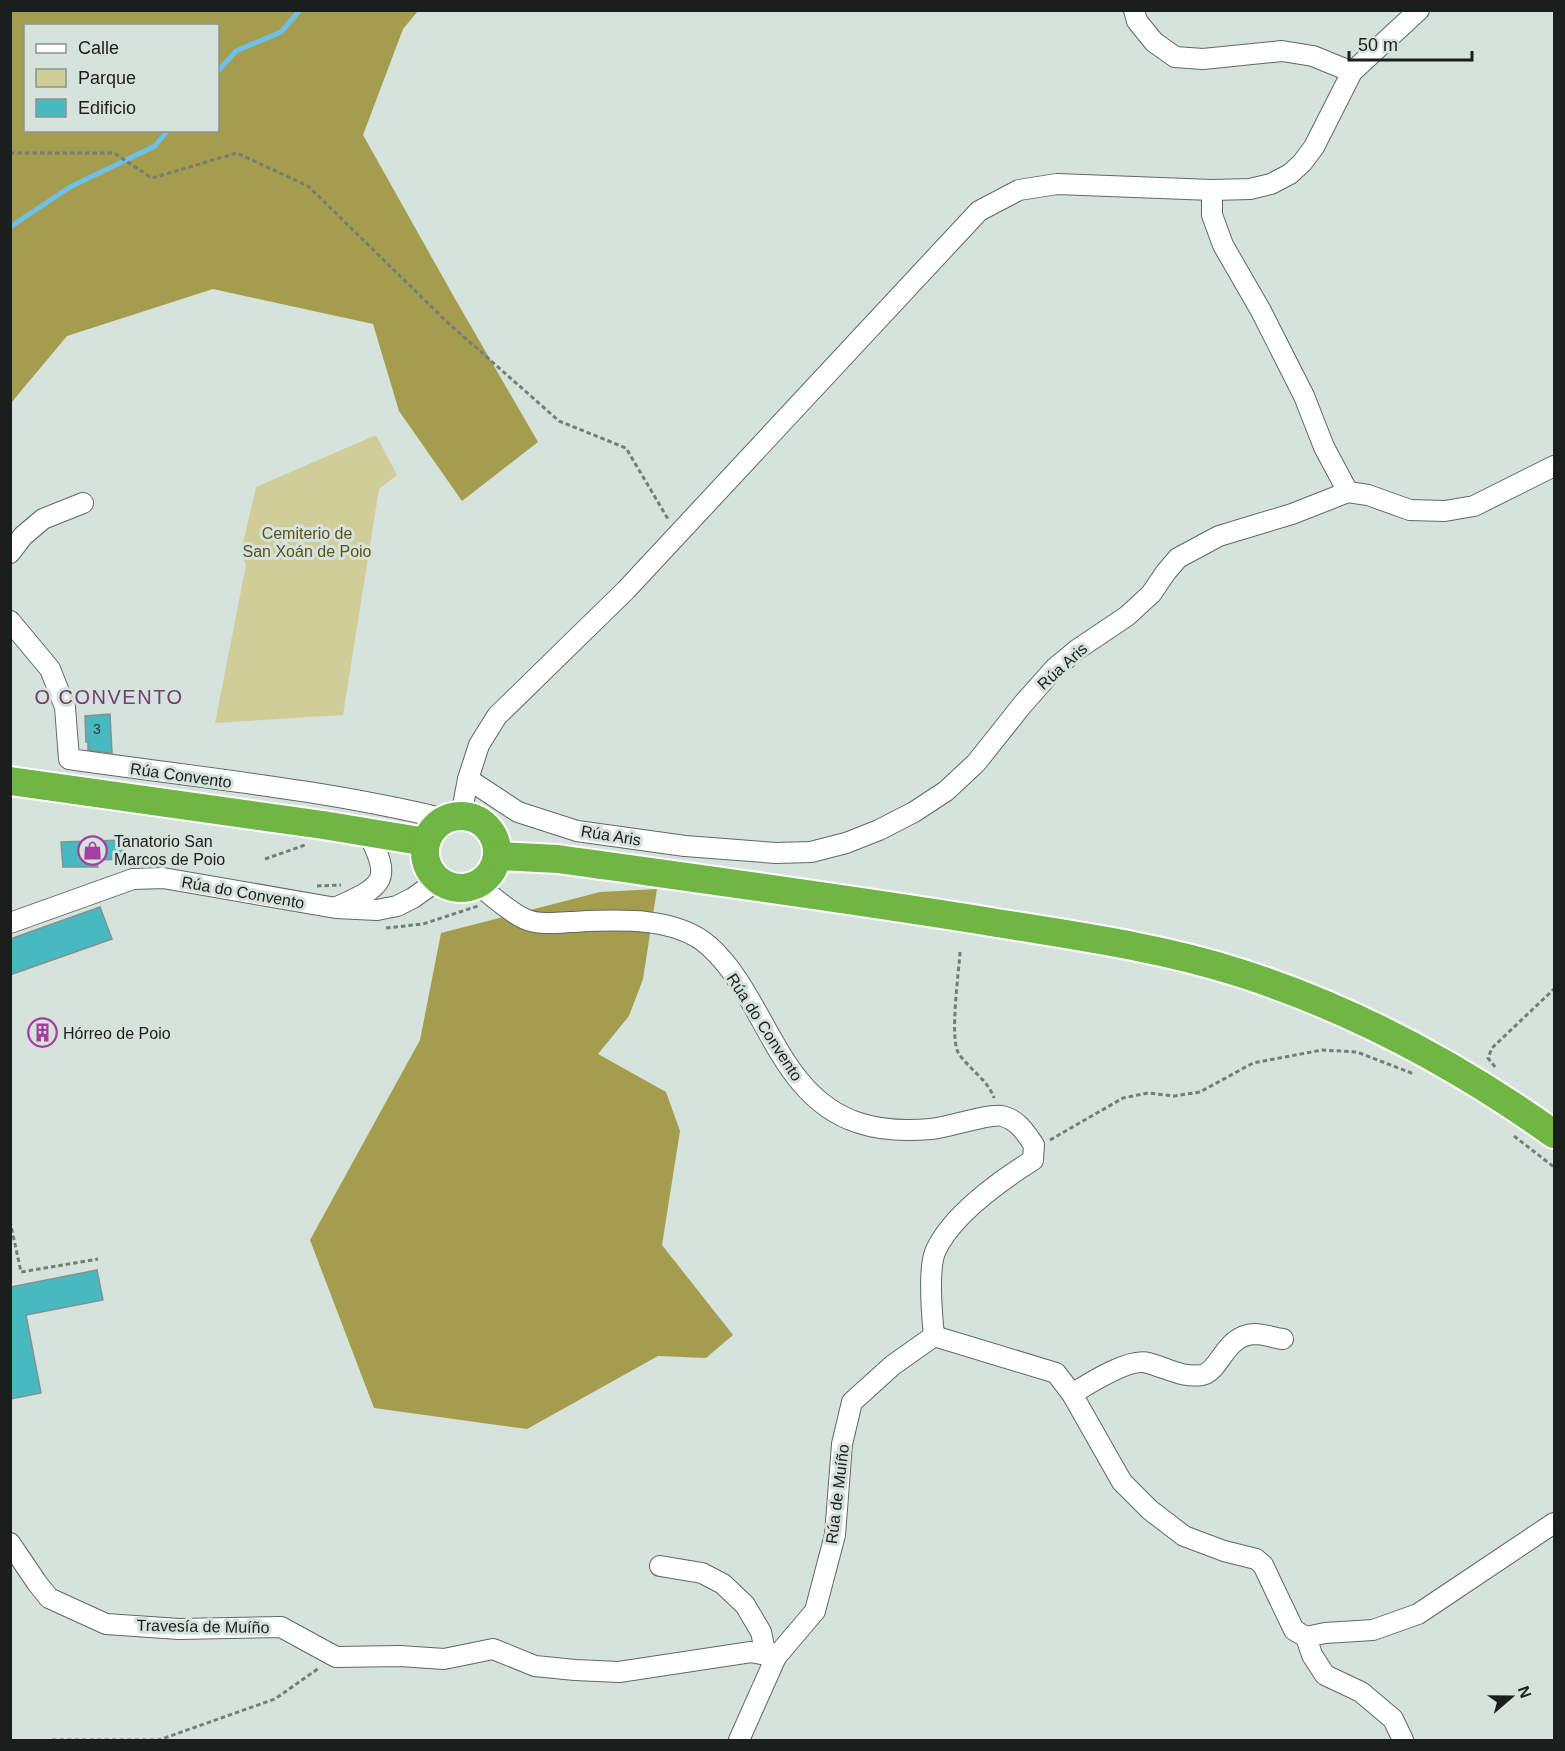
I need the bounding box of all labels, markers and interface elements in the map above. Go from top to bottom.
legend [24,24,219,132]
scale bar [1349,24,1472,62]
text: 50 m [1358,35,1398,55]
text: Calle [78,38,119,58]
text: Parque [78,68,136,88]
text: Edificio [78,98,136,118]
park label: Cemiterio de San Xoán de Poio [243,525,372,560]
street label: Rúa Aris [1034,640,1090,693]
district label: O CONVENTO [34,686,184,708]
house number: 3 [93,721,101,737]
street label: Rúa Convento [129,760,233,791]
street label: Rúa Aris [580,822,642,849]
place label: Tanatorio San Marcos de Poio [114,833,225,868]
shop icon: Tanatorio San Marcos de Poio [77,834,109,866]
street label: Rúa do Convento [180,873,306,912]
street label: Rúa do Convento [724,970,806,1084]
building icon: Hórreo de Poio [26,1017,58,1049]
place label: Hórreo de Poio [63,1025,171,1042]
street label: Rúa de Muíño [823,1443,852,1545]
street label: Travesía de Muíño [136,1617,270,1636]
north arrow [1481,1667,1541,1727]
text: N [1515,1684,1535,1700]

